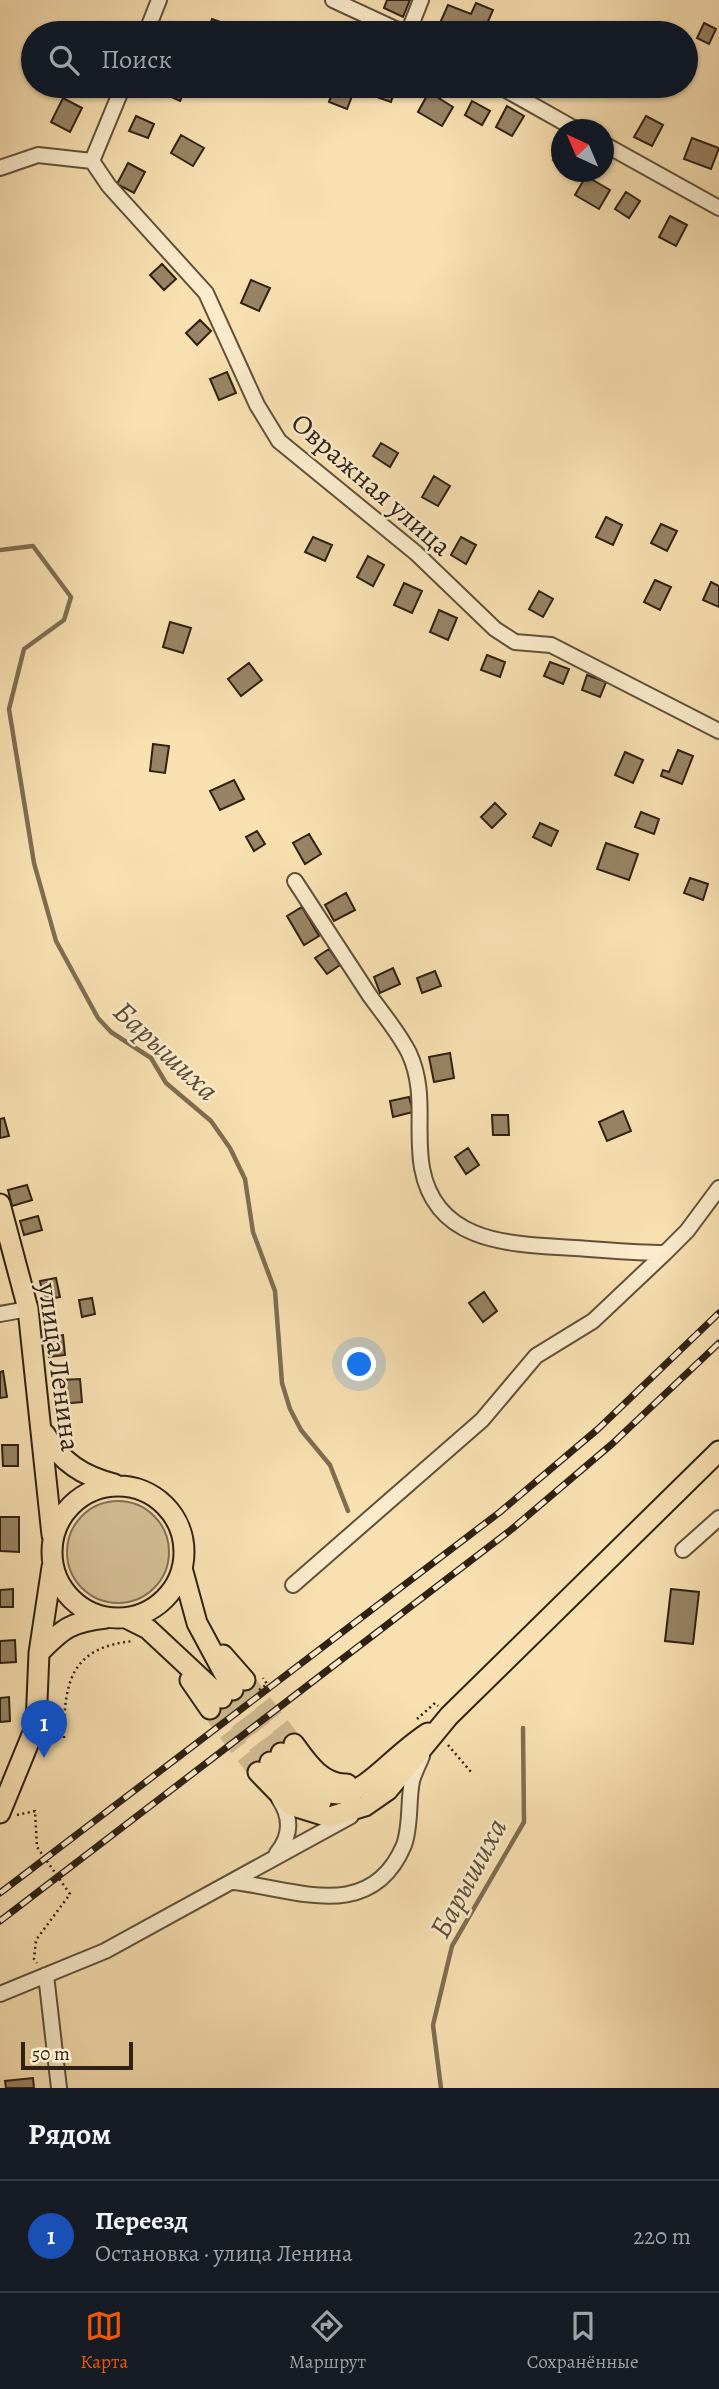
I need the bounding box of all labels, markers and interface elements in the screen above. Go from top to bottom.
search box [21,21,698,98]
icon: search [45,41,83,79]
text: Поиск [101,42,172,77]
north arrow [551,119,614,182]
street label: Овражная улица [283,404,460,565]
water label: Барышиха [105,992,227,1110]
street label: улица Ленина [28,1280,90,1454]
your location [342,1347,376,1381]
pin: 1 [21,1700,67,1758]
water label: Барышиха [420,1811,516,1945]
scale bar [21,2039,133,2071]
text: 50 m [32,2041,70,2067]
text: Рядом [28,2114,111,2154]
text: Переезд [95,2203,188,2238]
text: 1 [47,2221,55,2252]
text: 220 m [633,2221,691,2252]
text: Остановка · улица Ленина [95,2238,353,2269]
tab: Карта [80,2307,128,2375]
tab: Маршрут [289,2307,366,2375]
tab: Сохранённые [527,2307,639,2375]

